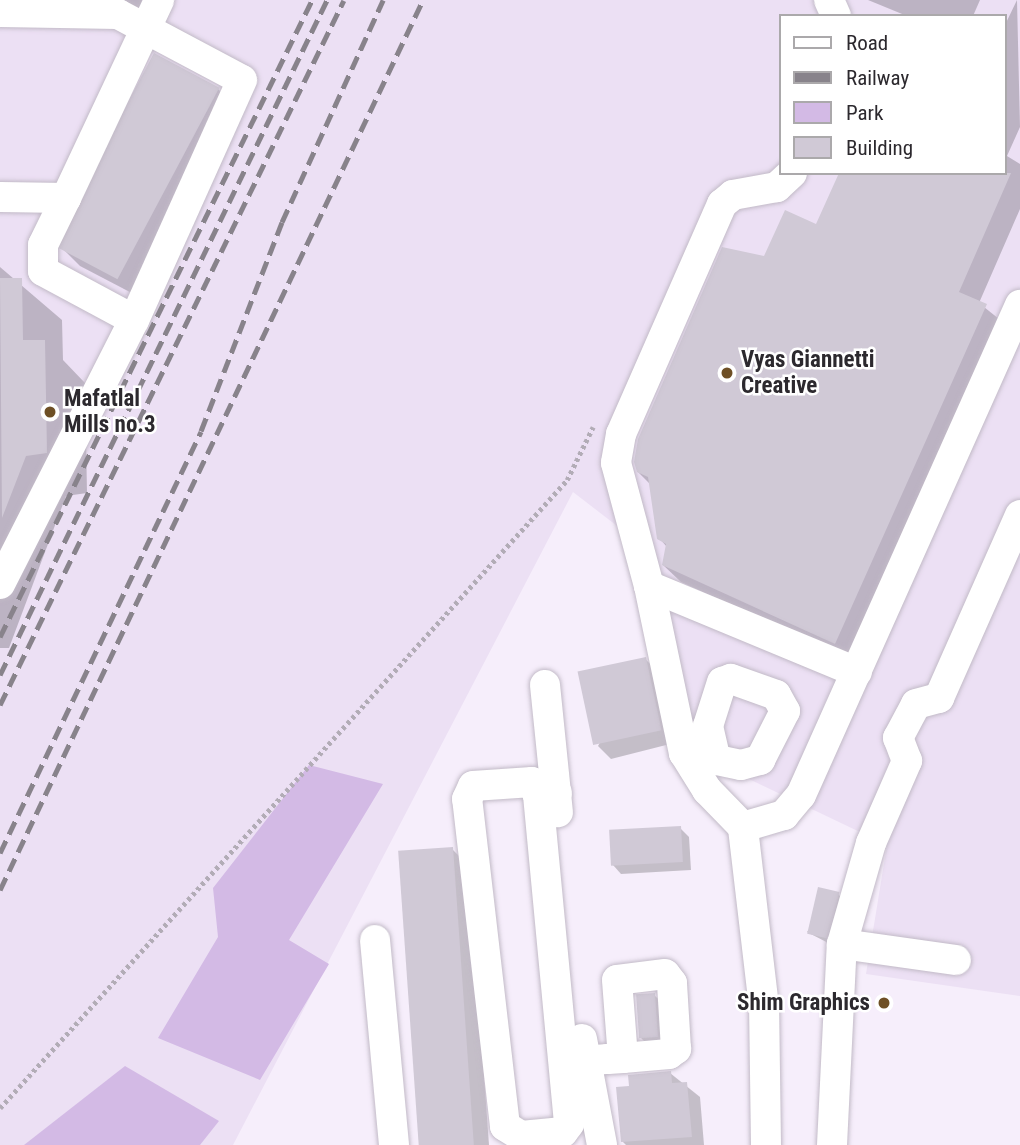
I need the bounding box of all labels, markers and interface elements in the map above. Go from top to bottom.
legend [778,14,1006,175]
text: Road [846,31,888,55]
text: Railway [846,66,909,90]
text: Park [846,101,883,125]
text: Building [846,136,913,160]
place label: Vyas Giannetti Creative [741,346,874,400]
marker: Vyas Giannetti Creative [719,365,735,381]
place label: Mafatlal Mills no.3 [64,385,156,439]
marker: Mafatlal Mills no.3 [42,404,58,420]
place label: Shim Graphics [737,989,870,1017]
marker: Shim Graphics [876,995,892,1011]

